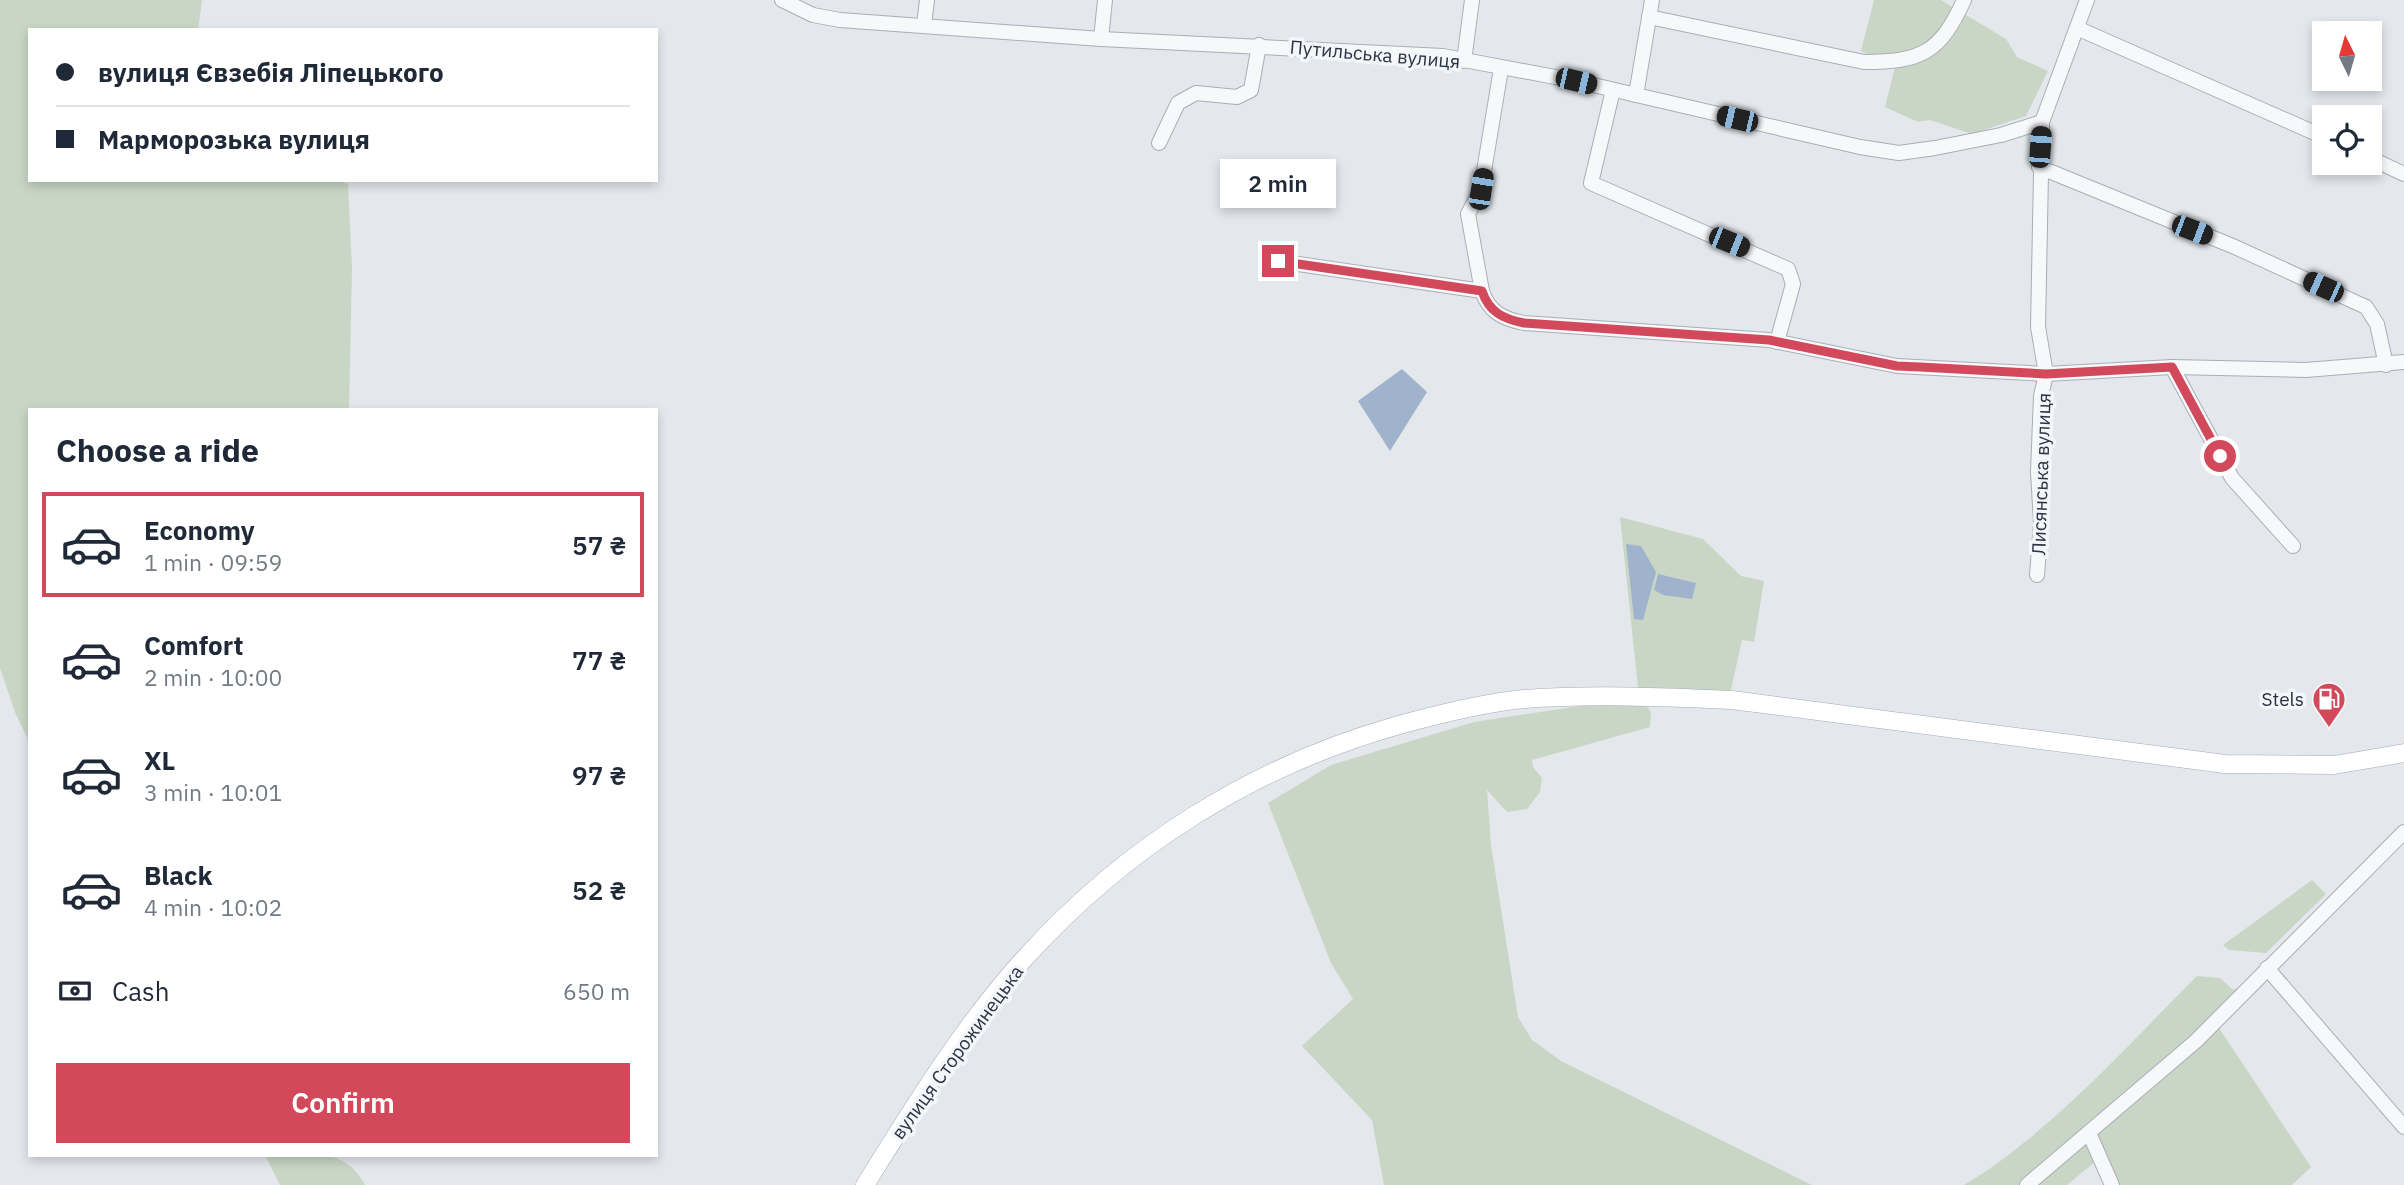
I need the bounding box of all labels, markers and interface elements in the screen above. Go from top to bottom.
north arrow [2312,21,2382,91]
map controls [2312,21,2382,175]
street label: Путильська вулиця [1289,35,1461,73]
text: вулиця Євзебія Ліпецького [98,55,444,89]
car [1554,66,1599,96]
car [1715,104,1760,134]
button: locate [2312,105,2382,175]
text: Марморозька вулиця [98,122,370,156]
car [2029,125,2052,169]
callout: 2 min [1220,160,1336,208]
car [1468,167,1495,211]
text: 2 min [1248,168,1308,198]
car [2169,213,2216,247]
car [1706,224,1753,260]
route end [1262,245,1294,277]
car [2300,269,2347,305]
street label: Лисянська вулиця [2026,392,2056,556]
text: Choose a ride [56,429,259,471]
route start [2204,440,2236,472]
icon: car [60,513,123,576]
text: Economy [144,513,255,547]
text: 57 ₴ [572,528,626,562]
text: 1 min · 09:59 [144,547,282,577]
icon: car [60,628,123,691]
text: Comfort [144,628,243,662]
text: 77 ₴ [572,643,626,677]
text: 2 min · 10:00 [144,662,282,692]
fuel station icon: Stels [2310,680,2348,729]
place label: Stels [2262,687,2304,711]
icon: car [60,743,123,806]
text: XL [144,743,175,777]
text: 97 ₴ [572,758,626,792]
text: 3 min · 10:01 [144,777,282,807]
icon: car [60,858,123,921]
text: Black [144,858,212,892]
text: 52 ₴ [572,873,626,907]
text: 4 min · 10:02 [144,892,282,922]
street label: вулиця Сторожинецька [886,960,1028,1144]
icon: cash [56,972,94,1010]
text: Cash [112,974,169,1008]
text: 650 m [563,976,630,1006]
button: Confirm [56,1063,630,1143]

